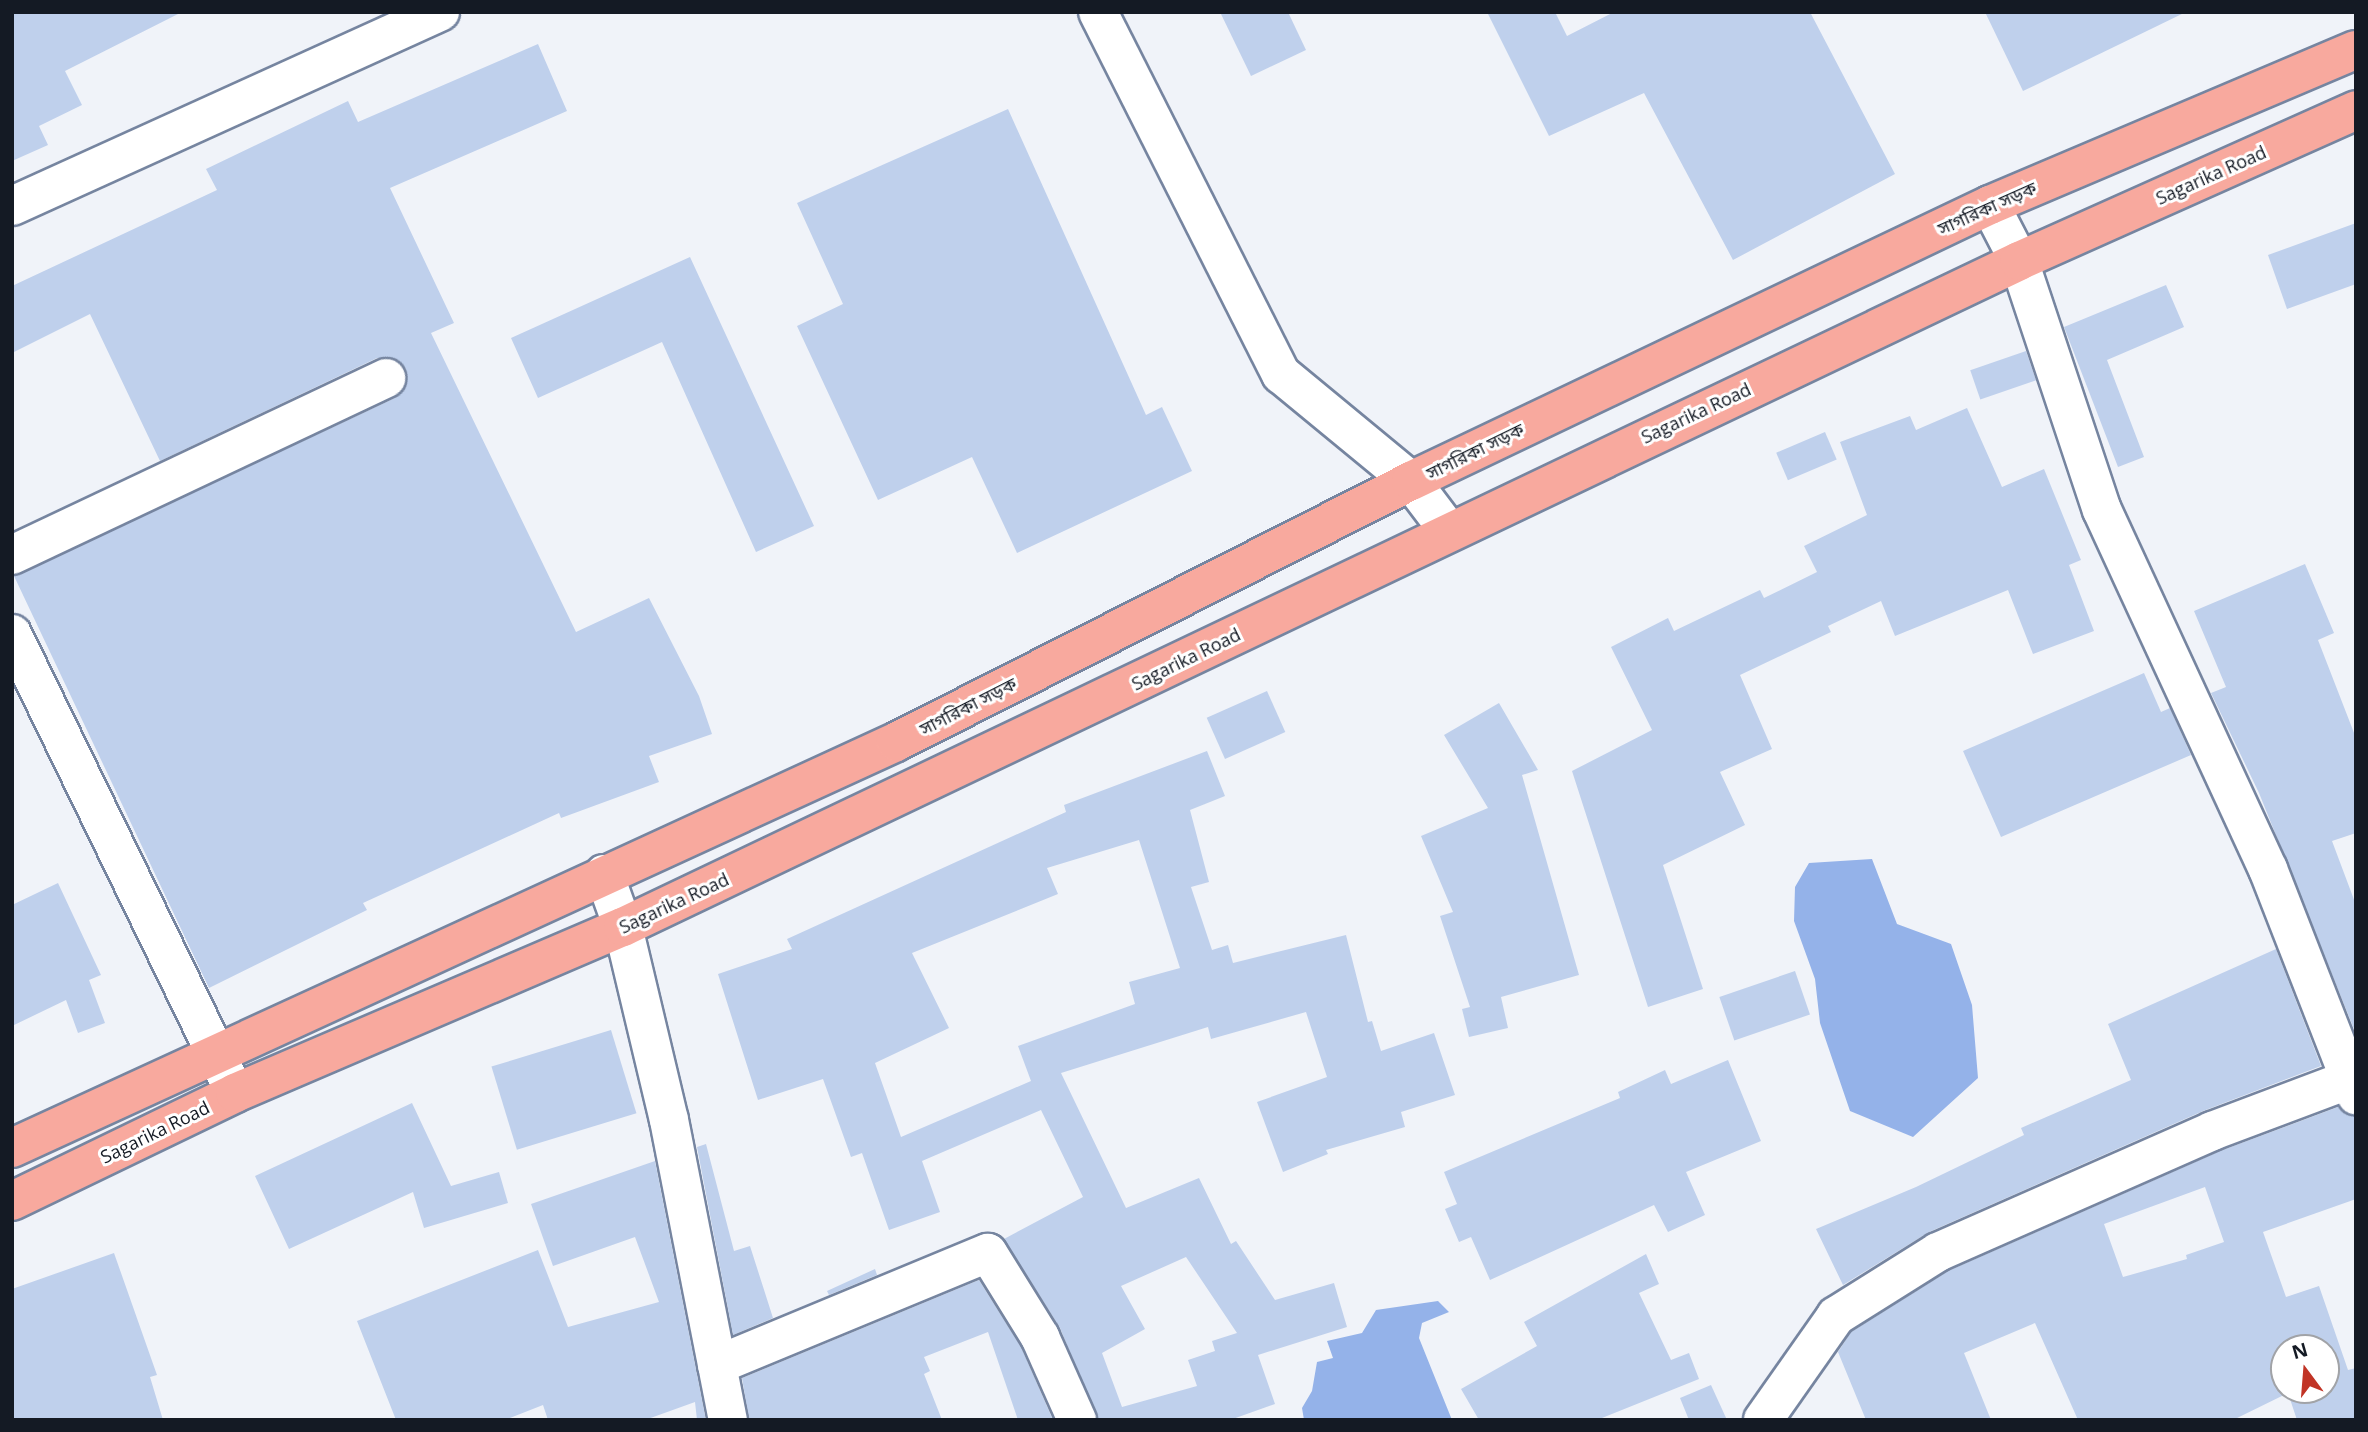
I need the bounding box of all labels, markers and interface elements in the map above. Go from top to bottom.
street label: Sagarika Road [2152,141,2270,209]
street label: সাগরিকা সড়ক [1934,177,2040,239]
street label: Sagarika Road [1638,378,1754,448]
street label: সাগরিকা সড়ক [1423,418,1527,484]
street label: Sagarika Road [1128,623,1244,695]
street label: সাগরিকা সড়ক [916,672,1020,740]
street label: Sagarika Road [616,868,732,938]
street label: Sagarika Road [97,1096,213,1168]
north arrow [2270,1334,2340,1404]
text: N [2289,1336,2311,1365]

